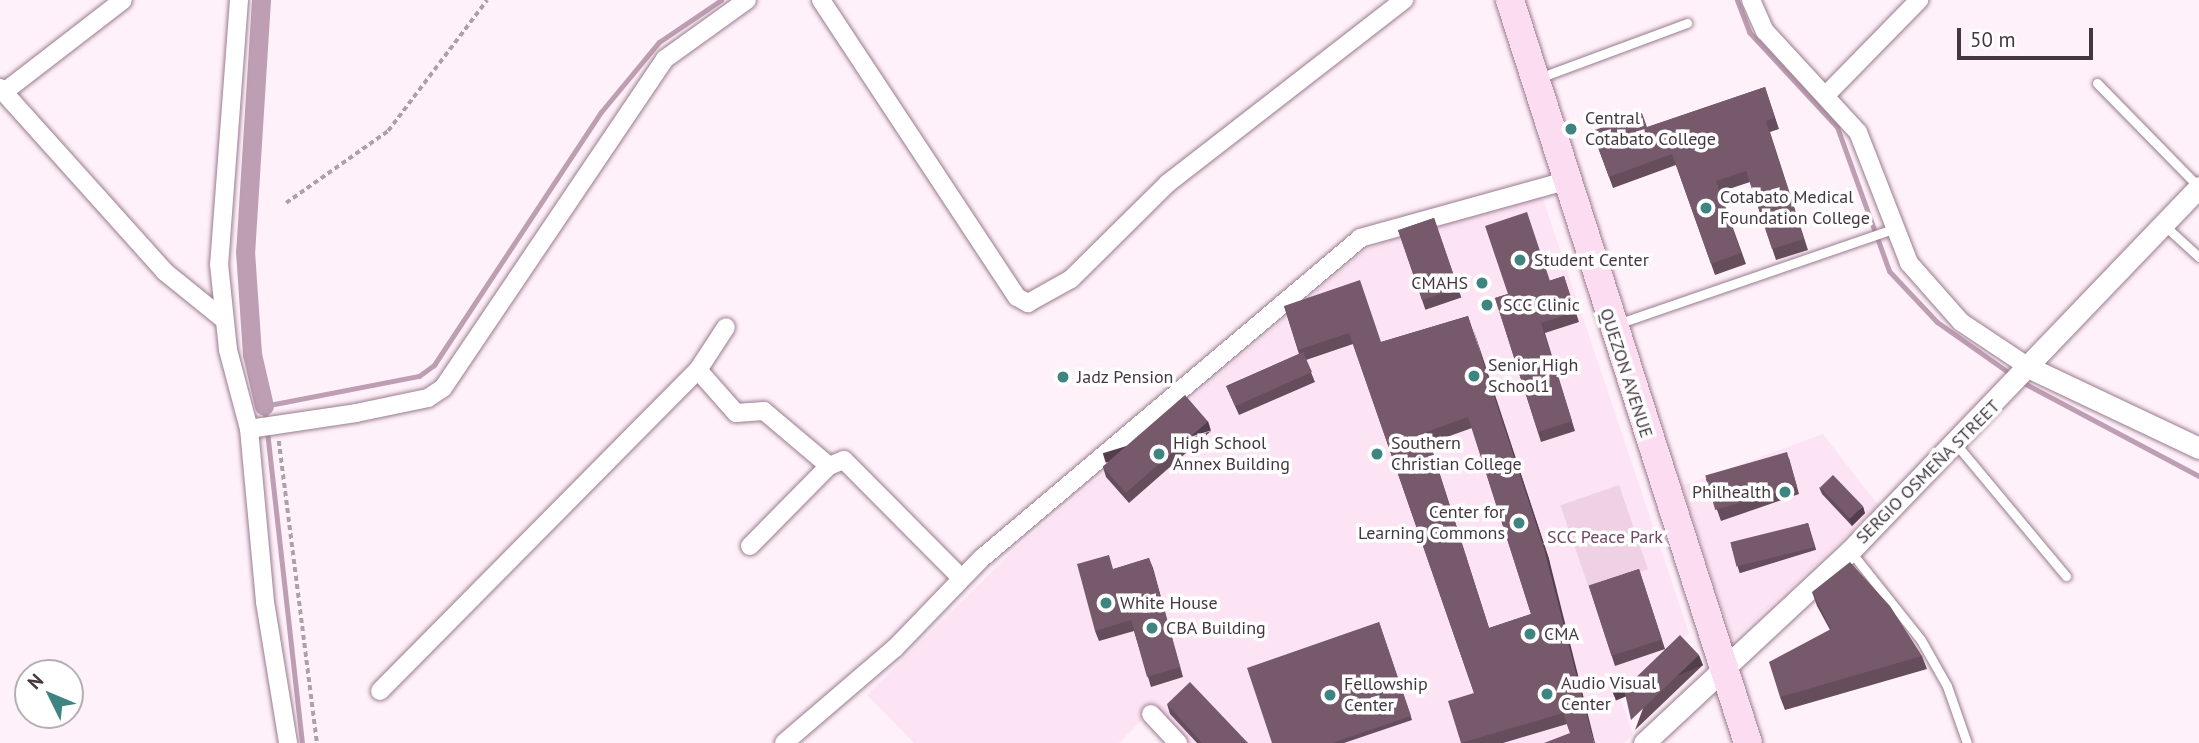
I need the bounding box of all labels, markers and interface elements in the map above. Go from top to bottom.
scale bar [1961,14,2098,58]
text: 50 m [1970,26,2016,53]
place label: Central Cotabato College [1585,108,1716,150]
marker: Central Cotabato College [1563,121,1579,137]
place label: Cotabato Medical Foundation College [1720,187,1870,230]
marker: Cotabato Medical Foundation College [1698,200,1714,216]
place label: Student Center [1534,249,1649,271]
marker: Student Center [1512,252,1528,268]
place label: CMAHS [1411,272,1468,294]
marker: CMAHS [1474,275,1490,291]
place label: SCC Clinic [1503,294,1581,316]
marker: SCC Clinic [1477,295,1497,315]
street label: QUEZON AVENUE [1595,305,1657,441]
place label: Senior High School1 [1488,355,1578,398]
place label: Jadz Pension [1077,366,1174,388]
marker: Senior High School1 [1466,368,1482,384]
marker: Jadz Pension [1055,369,1071,385]
street label: SERGIO OSMEÑA STREET [1851,395,2005,549]
place label: High School Annex Building [1173,433,1290,476]
place label: Southern Christian College [1391,433,1522,476]
marker: High School Annex Building [1151,446,1167,462]
marker: Southern Christian College [1369,446,1385,462]
place label: Philhealth [1692,481,1771,503]
marker: Philhealth [1777,484,1793,500]
place label: Center for Learning Commons [1358,502,1505,544]
marker: Center for Learning Commons [1511,515,1527,531]
park label: SCC Peace Park [1547,526,1663,548]
place label: White House [1120,592,1218,614]
marker: White House [1098,595,1114,611]
place label: CBA Building [1166,617,1266,639]
marker: CBA Building [1144,620,1160,636]
place label: CMA [1544,623,1579,645]
marker: CMA [1522,626,1538,642]
north arrow [14,659,84,729]
text: N [22,668,48,694]
place label: Audio Visual Center [1561,673,1657,716]
place label: Fellowship Center [1344,674,1428,716]
marker: Audio Visual Center [1539,686,1555,702]
marker: Fellowship Center [1322,687,1338,703]

